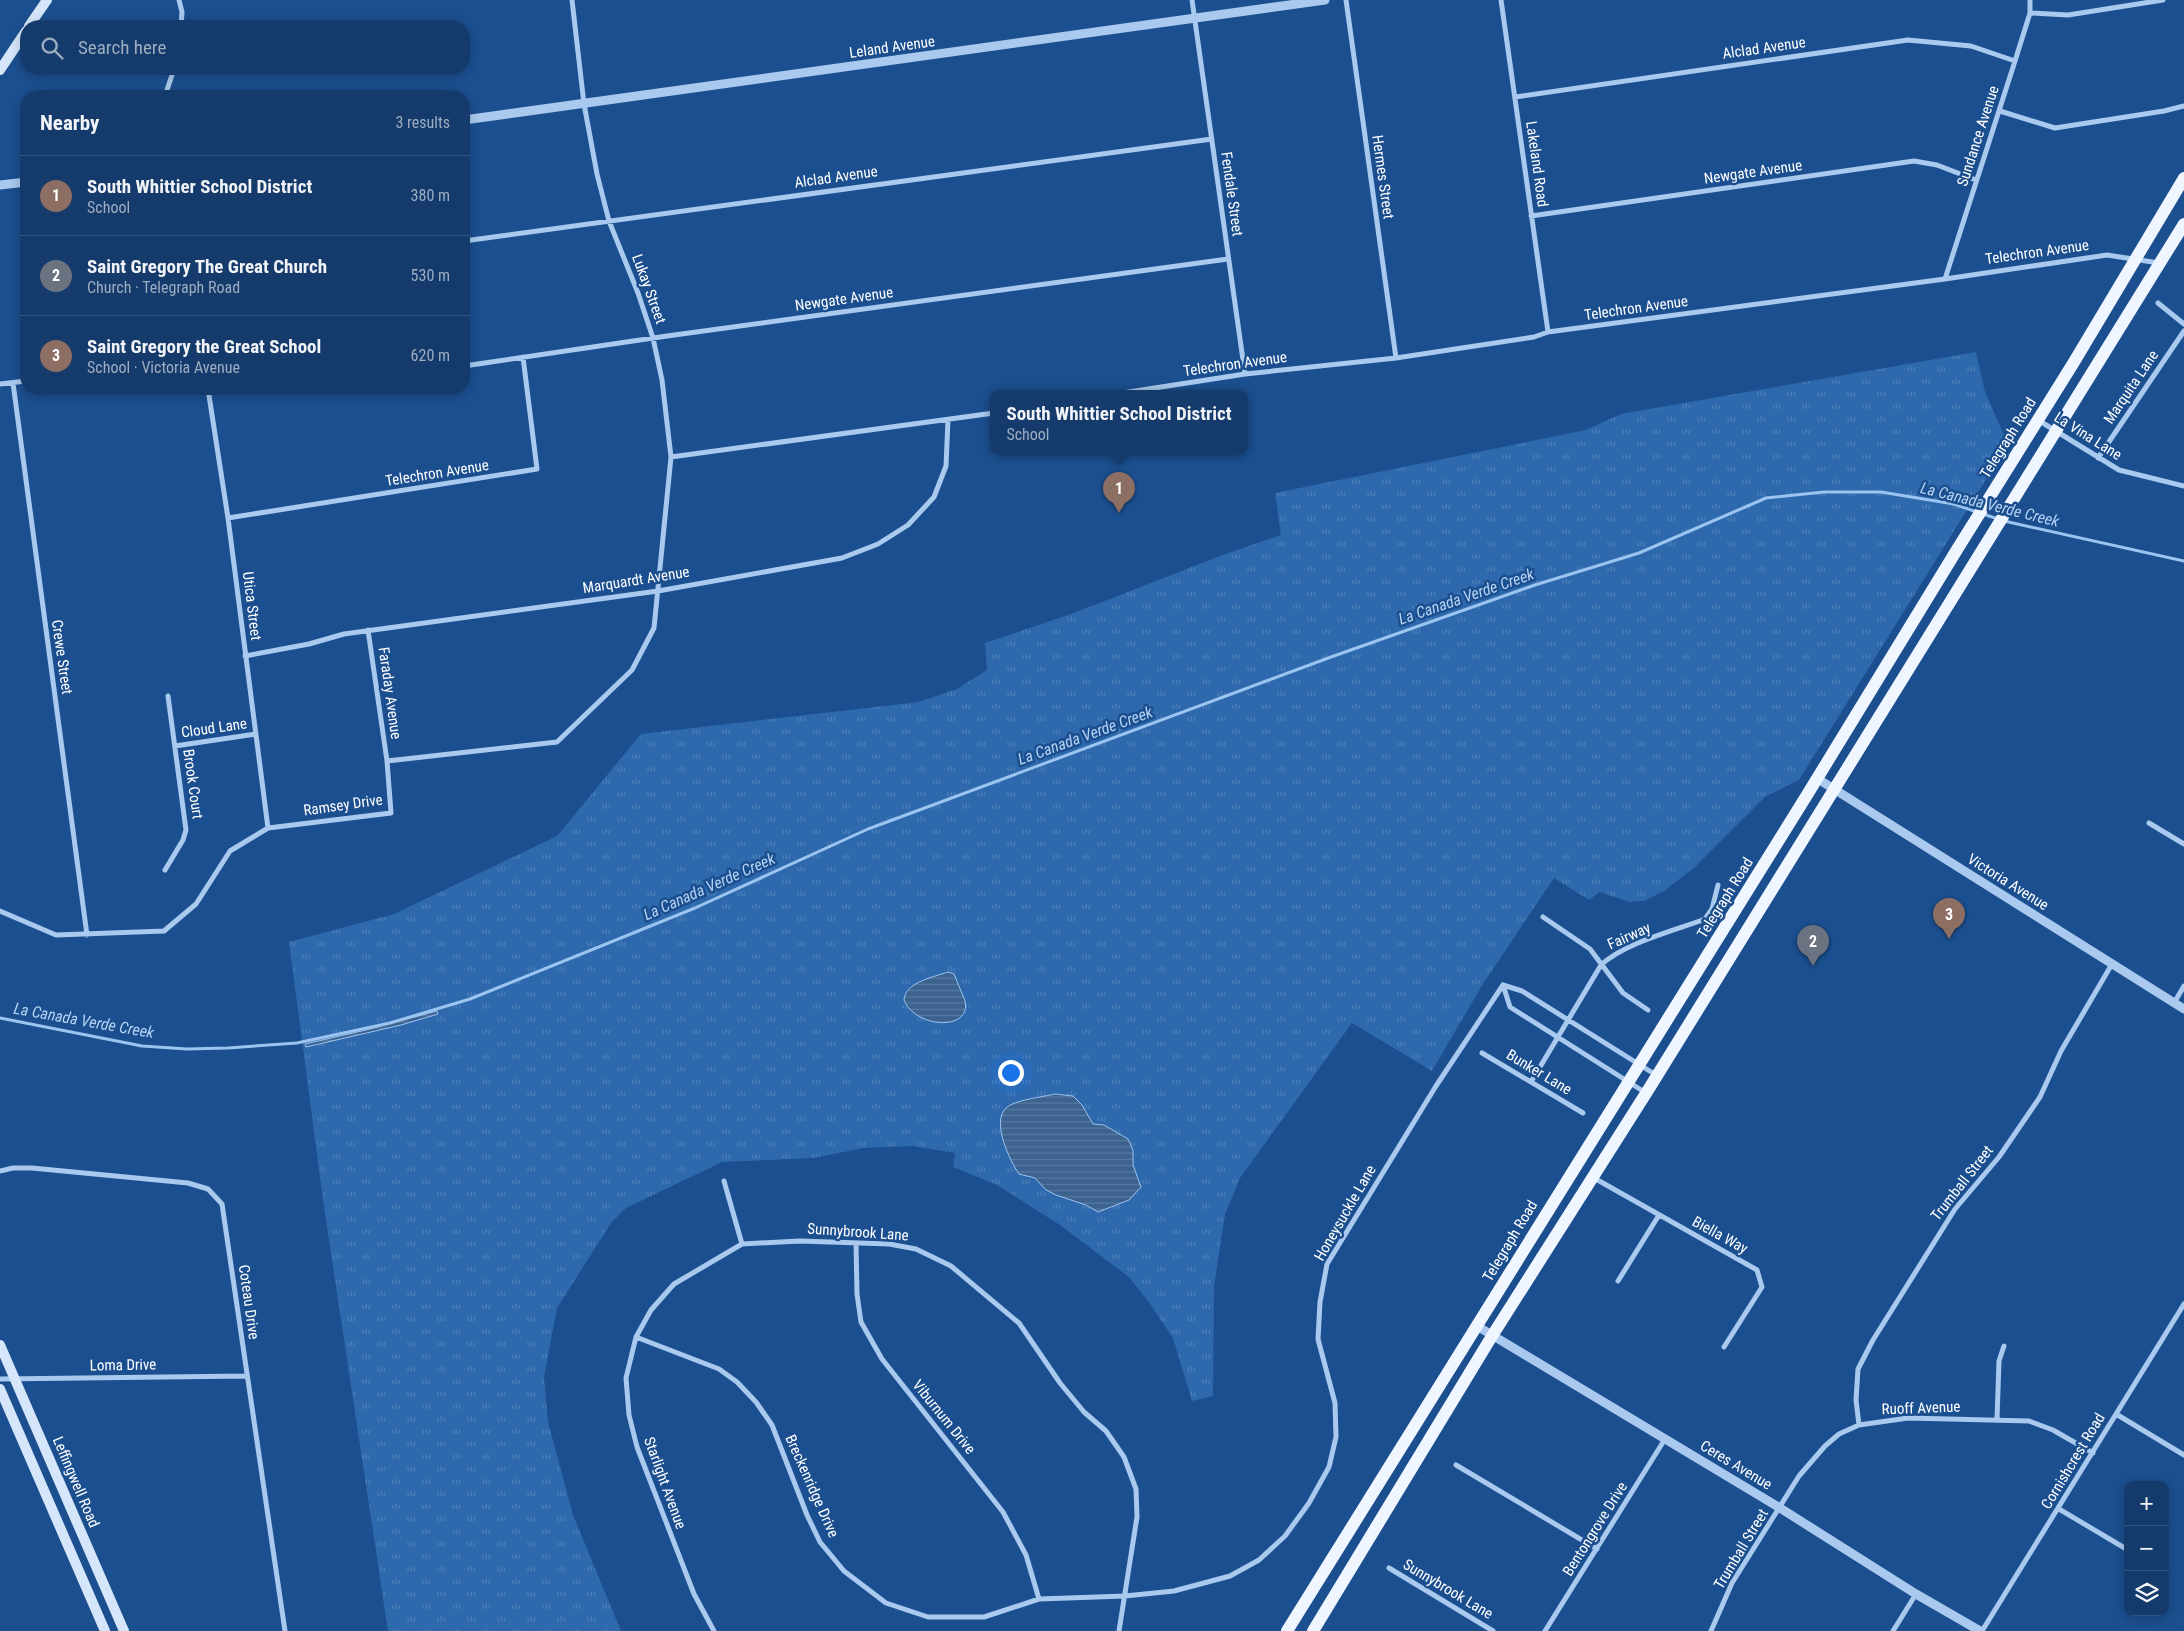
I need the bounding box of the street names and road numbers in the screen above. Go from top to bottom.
street label: Leland Avenue [848,32,936,62]
street label: Alclad Avenue [1721,33,1807,63]
street label: Sundance Avenue [1953,83,2003,189]
street label: Lakeland Road [1522,120,1552,208]
street label: Hermes Street [1368,134,1398,220]
street label: Fendale Street [1217,151,1247,237]
street label: Newgate Avenue [1703,156,1803,188]
street label: Alclad Avenue [793,162,879,192]
street label: Telechron Avenue [1984,236,2090,268]
street label: Lukay Street [628,252,670,326]
street label: Newgate Avenue [794,283,894,315]
street label: Telechron Avenue [1583,292,1689,324]
street label: Marquita Lane [2100,347,2162,427]
street label: Telechron Avenue [1182,348,1288,380]
street label: Telegraph Road [1976,394,2040,482]
street label: La Vina Lane [2051,408,2125,464]
street label: Telechron Avenue [384,456,490,490]
street label: Marquardt Avenue [581,563,691,597]
street label: Utica Street [239,571,265,641]
street label: Crewe Street [48,618,76,696]
street label: Faraday Avenue [375,646,405,740]
street label: Cloud Lane [180,714,248,742]
street label: Brook Court [179,748,207,820]
street label: Ramsey Drive [302,791,384,819]
street label: Victoria Avenue [1964,850,2052,914]
street label: Telegraph Road [1693,854,1757,942]
street label: Fairway [1605,919,1653,953]
street label: Bunker Lane [1503,1045,1575,1099]
street label: Trumball Street [1927,1142,1997,1224]
street label: Honeysuckle Lane [1310,1162,1380,1264]
street label: Telegraph Road [1479,1197,1541,1285]
street label: Biella Way [1689,1212,1751,1258]
street label: Sunnybrook Lane [807,1219,909,1245]
street label: Coteau Drive [235,1263,263,1341]
street label: Loma Drive [90,1355,156,1375]
street label: Viburnum Drive [909,1376,979,1458]
street label: Ruoff Avenue [1881,1398,1961,1418]
street label: Cornishcrest Road [2037,1410,2109,1512]
street label: Breckenridge Drive [781,1432,843,1540]
street label: Leffingwell Road [49,1434,103,1530]
street label: Starlight Avenue [640,1435,690,1531]
street label: Ceres Avenue [1697,1437,1775,1493]
street label: Bentongrove Drive [1559,1479,1631,1579]
street label: Trumball Street [1710,1506,1772,1592]
street label: Sunnybrook Lane [1400,1555,1496,1623]

